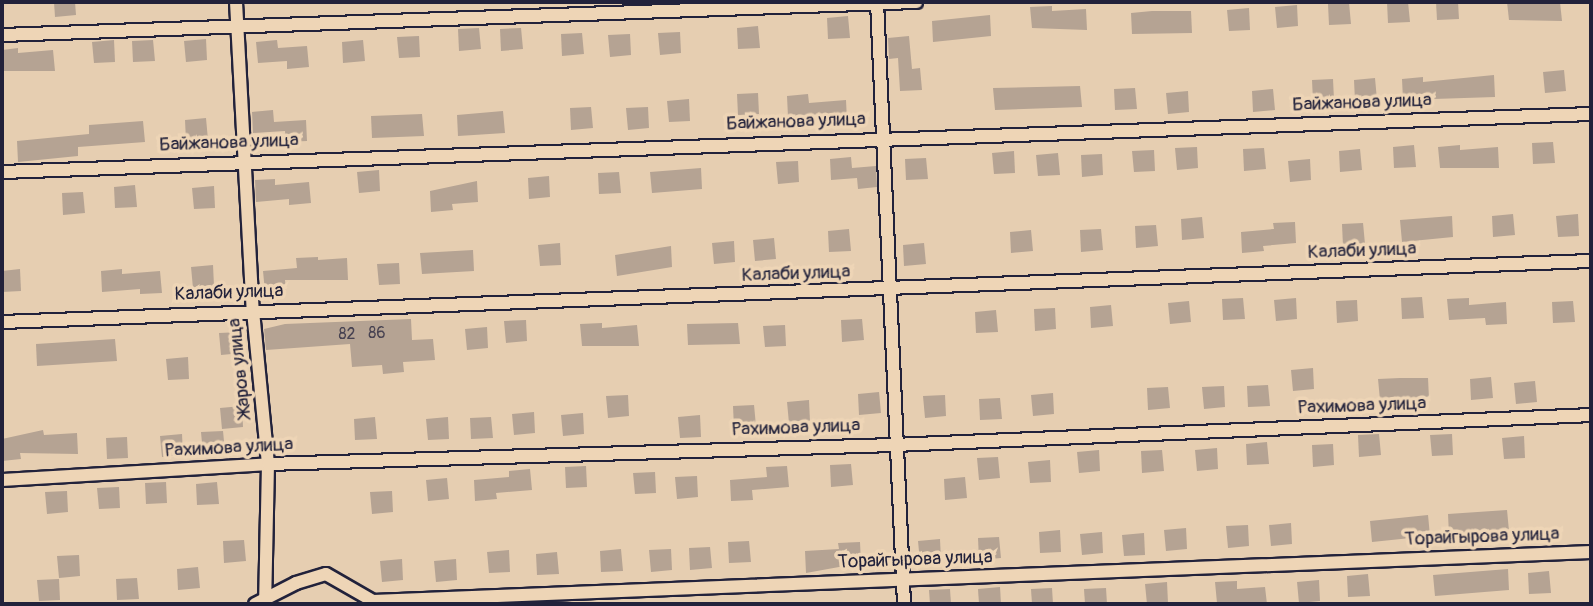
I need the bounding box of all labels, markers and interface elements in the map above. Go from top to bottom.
street label: Байжанова улица [1292,89,1432,117]
street label: Байжанова улица [726,108,866,136]
street label: Байжанова улица [159,129,299,157]
street label: Калаби улица [1307,238,1417,264]
street label: Калаби улица [741,261,851,287]
street label: Калаби улица [174,280,284,306]
street label: Жаров улица [223,317,257,419]
house number: 86 [368,323,386,343]
house number: 82 [338,324,356,344]
street label: Рахимова улица [1297,392,1427,420]
street label: Рахимова улица [731,414,861,442]
street label: Рахимова улица [164,433,294,463]
street label: Торайгырова улица [1404,523,1560,551]
street label: Торайгырова улица [837,546,993,574]

